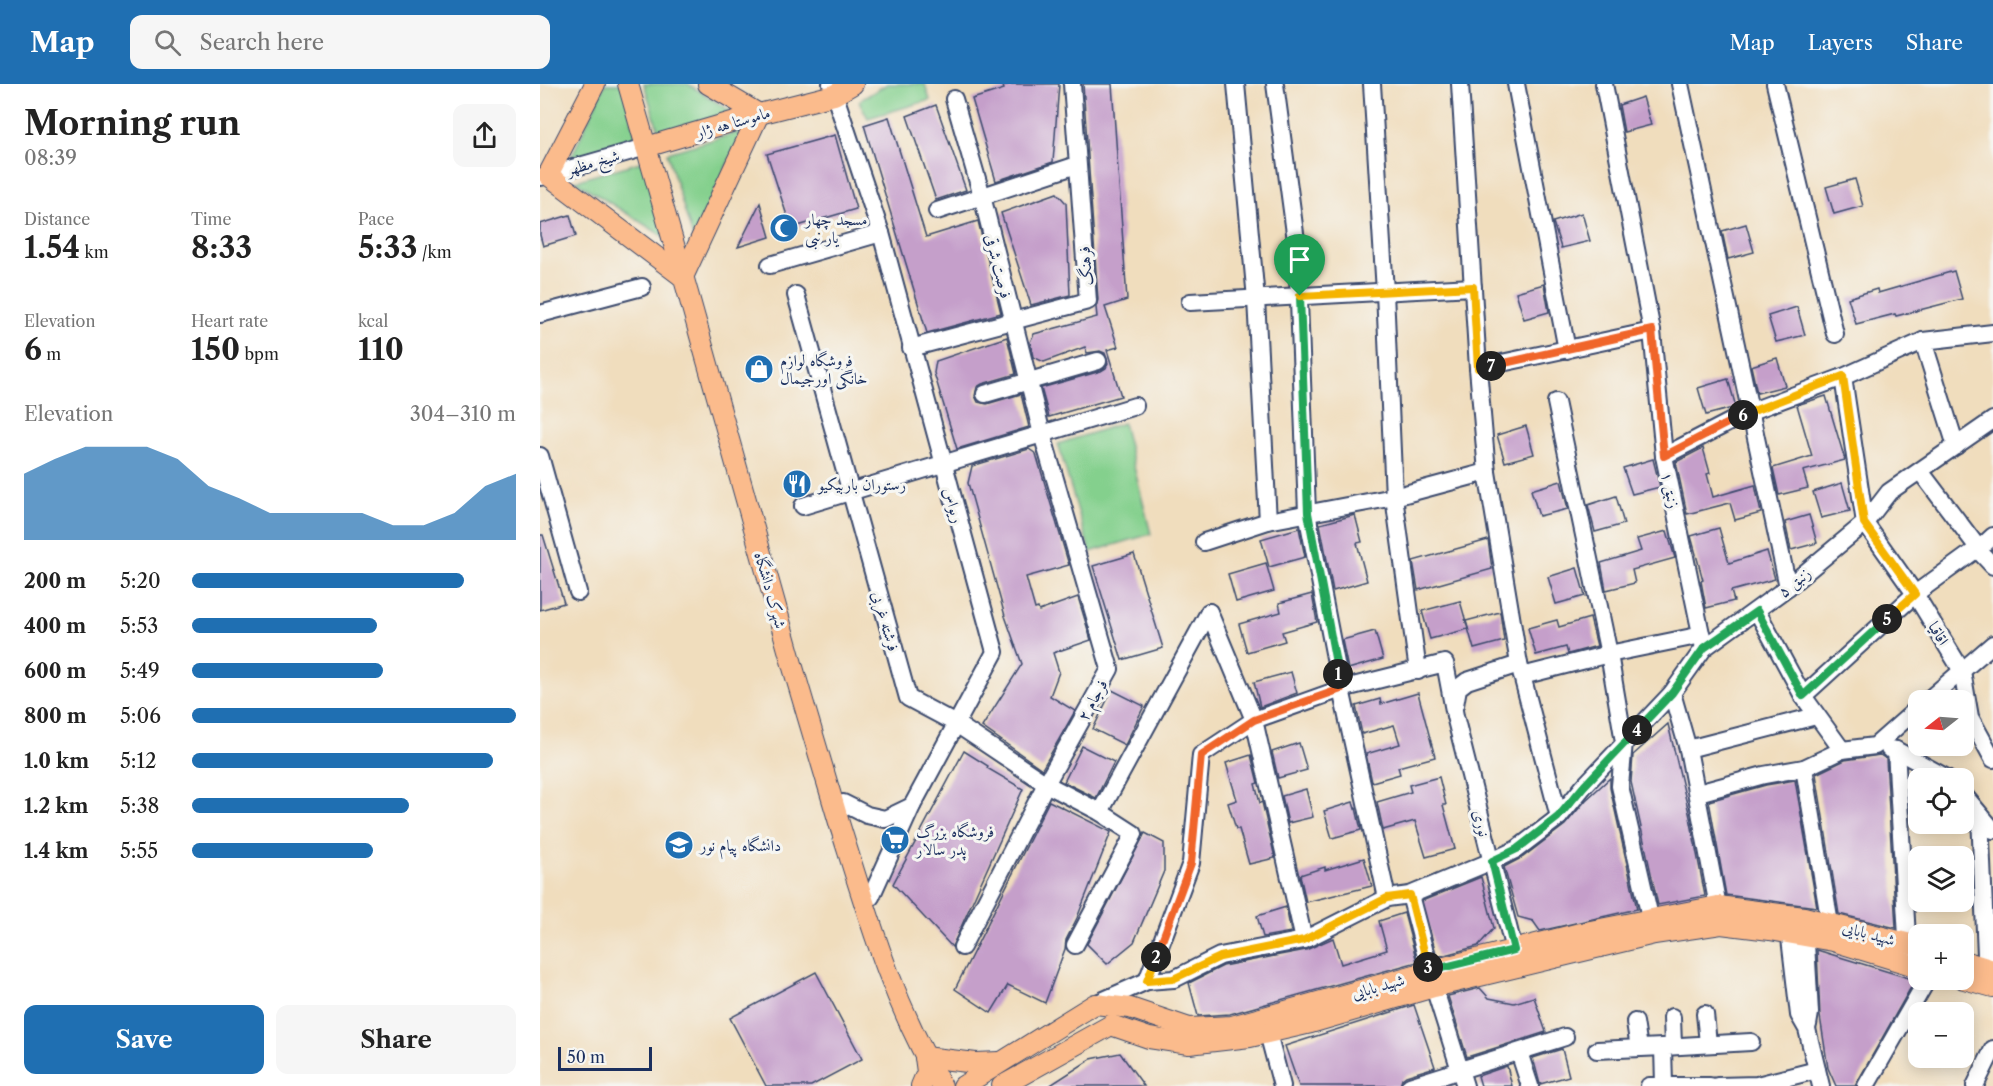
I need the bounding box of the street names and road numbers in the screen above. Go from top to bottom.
street label: ماموستا هه ژار [692,102,773,144]
street label: شیخ مظهر [562,145,623,184]
street label: فرصت شرقی [980,232,1017,300]
street label: فرهنگ [1073,245,1098,287]
street label: زنبق ۱ [1656,470,1685,510]
street label: ریواس [938,485,969,525]
street label: شهرک دانشگاه [750,549,791,631]
street label: زنبق ۵ [1773,563,1815,602]
street label: فرشته غربی [866,588,904,654]
street label: اقاقیا [1924,617,1954,649]
street label: فرجام ۲ [1072,676,1116,727]
street label: نوری [1468,807,1495,839]
street label: شهید بابایی [1840,916,1898,951]
street label: شهید بابایی [1349,969,1407,1004]

